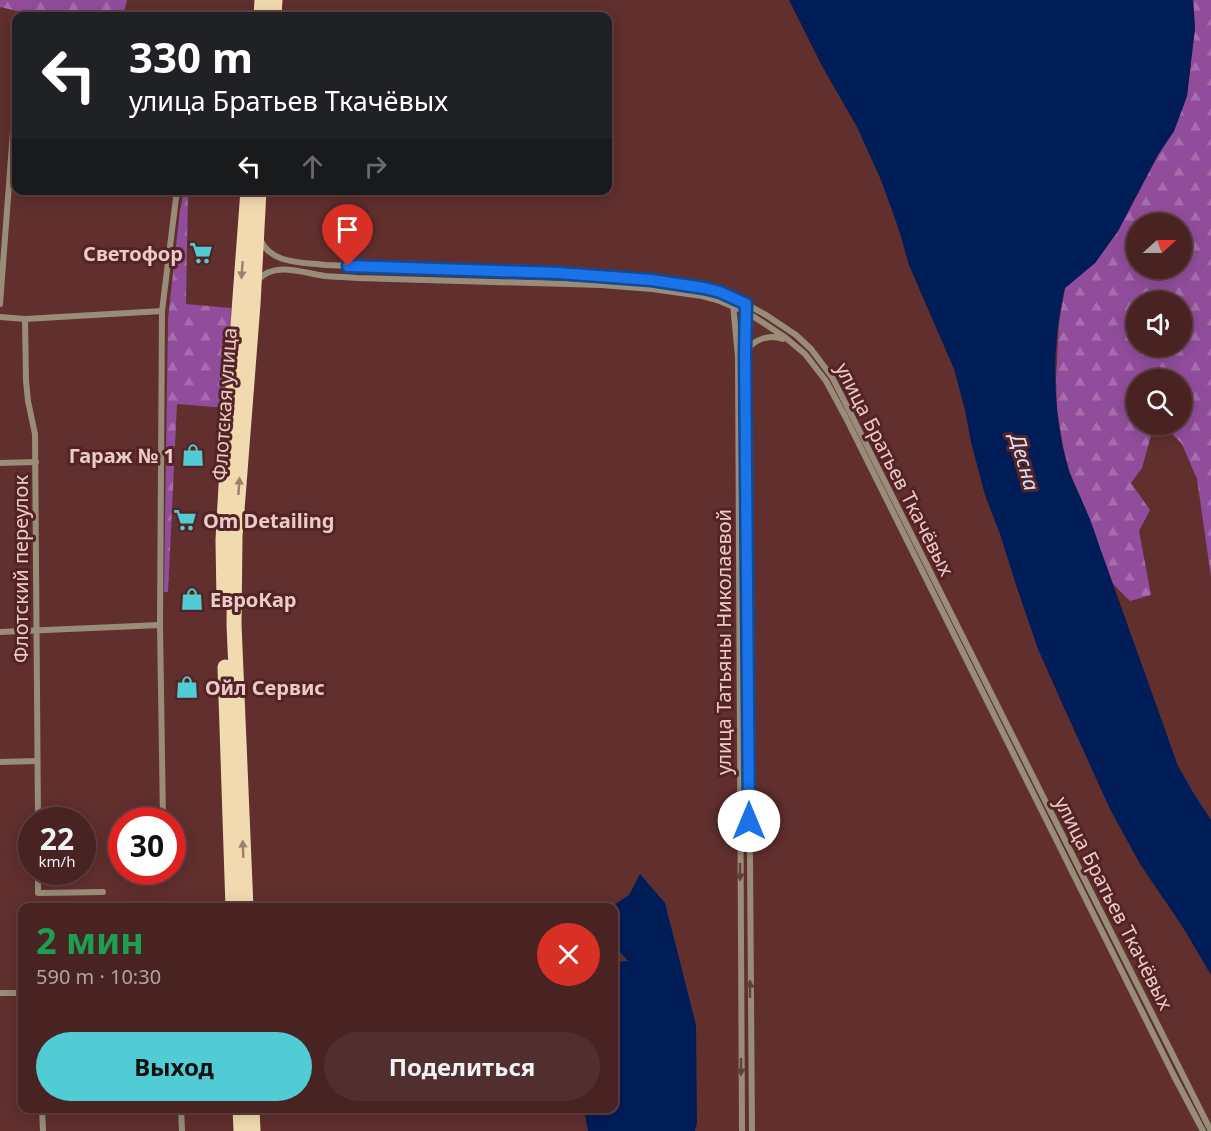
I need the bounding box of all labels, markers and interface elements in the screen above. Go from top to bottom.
text: 330 m [129,28,253,85]
icon: left [30,36,108,114]
text: улица Братьев Ткачёвых [129,82,448,119]
icon: left [233,150,266,183]
icon: ahead [296,150,329,183]
icon: right [359,150,392,183]
pin [322,204,373,266]
icon: arrive [331,213,364,246]
north arrow [1126,213,1192,279]
map controls [1126,213,1192,435]
place label: Светофор [83,240,183,267]
supermarket icon: Светофор [188,240,214,266]
one-way arrow [237,260,247,279]
button: sound [1126,291,1192,357]
street label: Флотская улица [205,327,243,481]
street label: улица Братьев Ткачёвых [829,358,961,581]
button: search [1126,369,1192,435]
water label: Десна [1003,428,1047,494]
place label: Гараж № 1 [69,442,175,469]
shop icon: Гараж № 1 [180,442,206,468]
street label: Флотский переулок [7,475,34,663]
one-way arrow [234,477,244,496]
supermarket icon: Om Detailing [172,507,198,533]
place label: Om Detailing [203,507,334,534]
street label: улица Татьяны Николаевой [710,509,737,775]
shop icon: ЕвроКар [179,586,205,612]
place label: ЕвроКар [210,586,297,613]
shop icon: Ойл Сервис [174,674,200,700]
place label: Ойл Сервис [205,674,325,701]
position arrow [717,789,781,853]
street label: улица Братьев Ткачёвых [1048,792,1180,1015]
speed limit sign: 30 [108,807,186,885]
text: 22 [40,818,74,859]
one-way arrow [239,840,248,859]
text: km/h [39,851,75,871]
one-way arrow [735,863,745,882]
text: 2 мин [36,916,144,965]
button: close [537,923,600,986]
text: 590 m · 10:30 [36,963,161,990]
one-way arrow [745,979,755,998]
button: Выход [36,1032,312,1101]
button: Поделиться [324,1032,600,1101]
one-way arrow [736,1058,746,1077]

